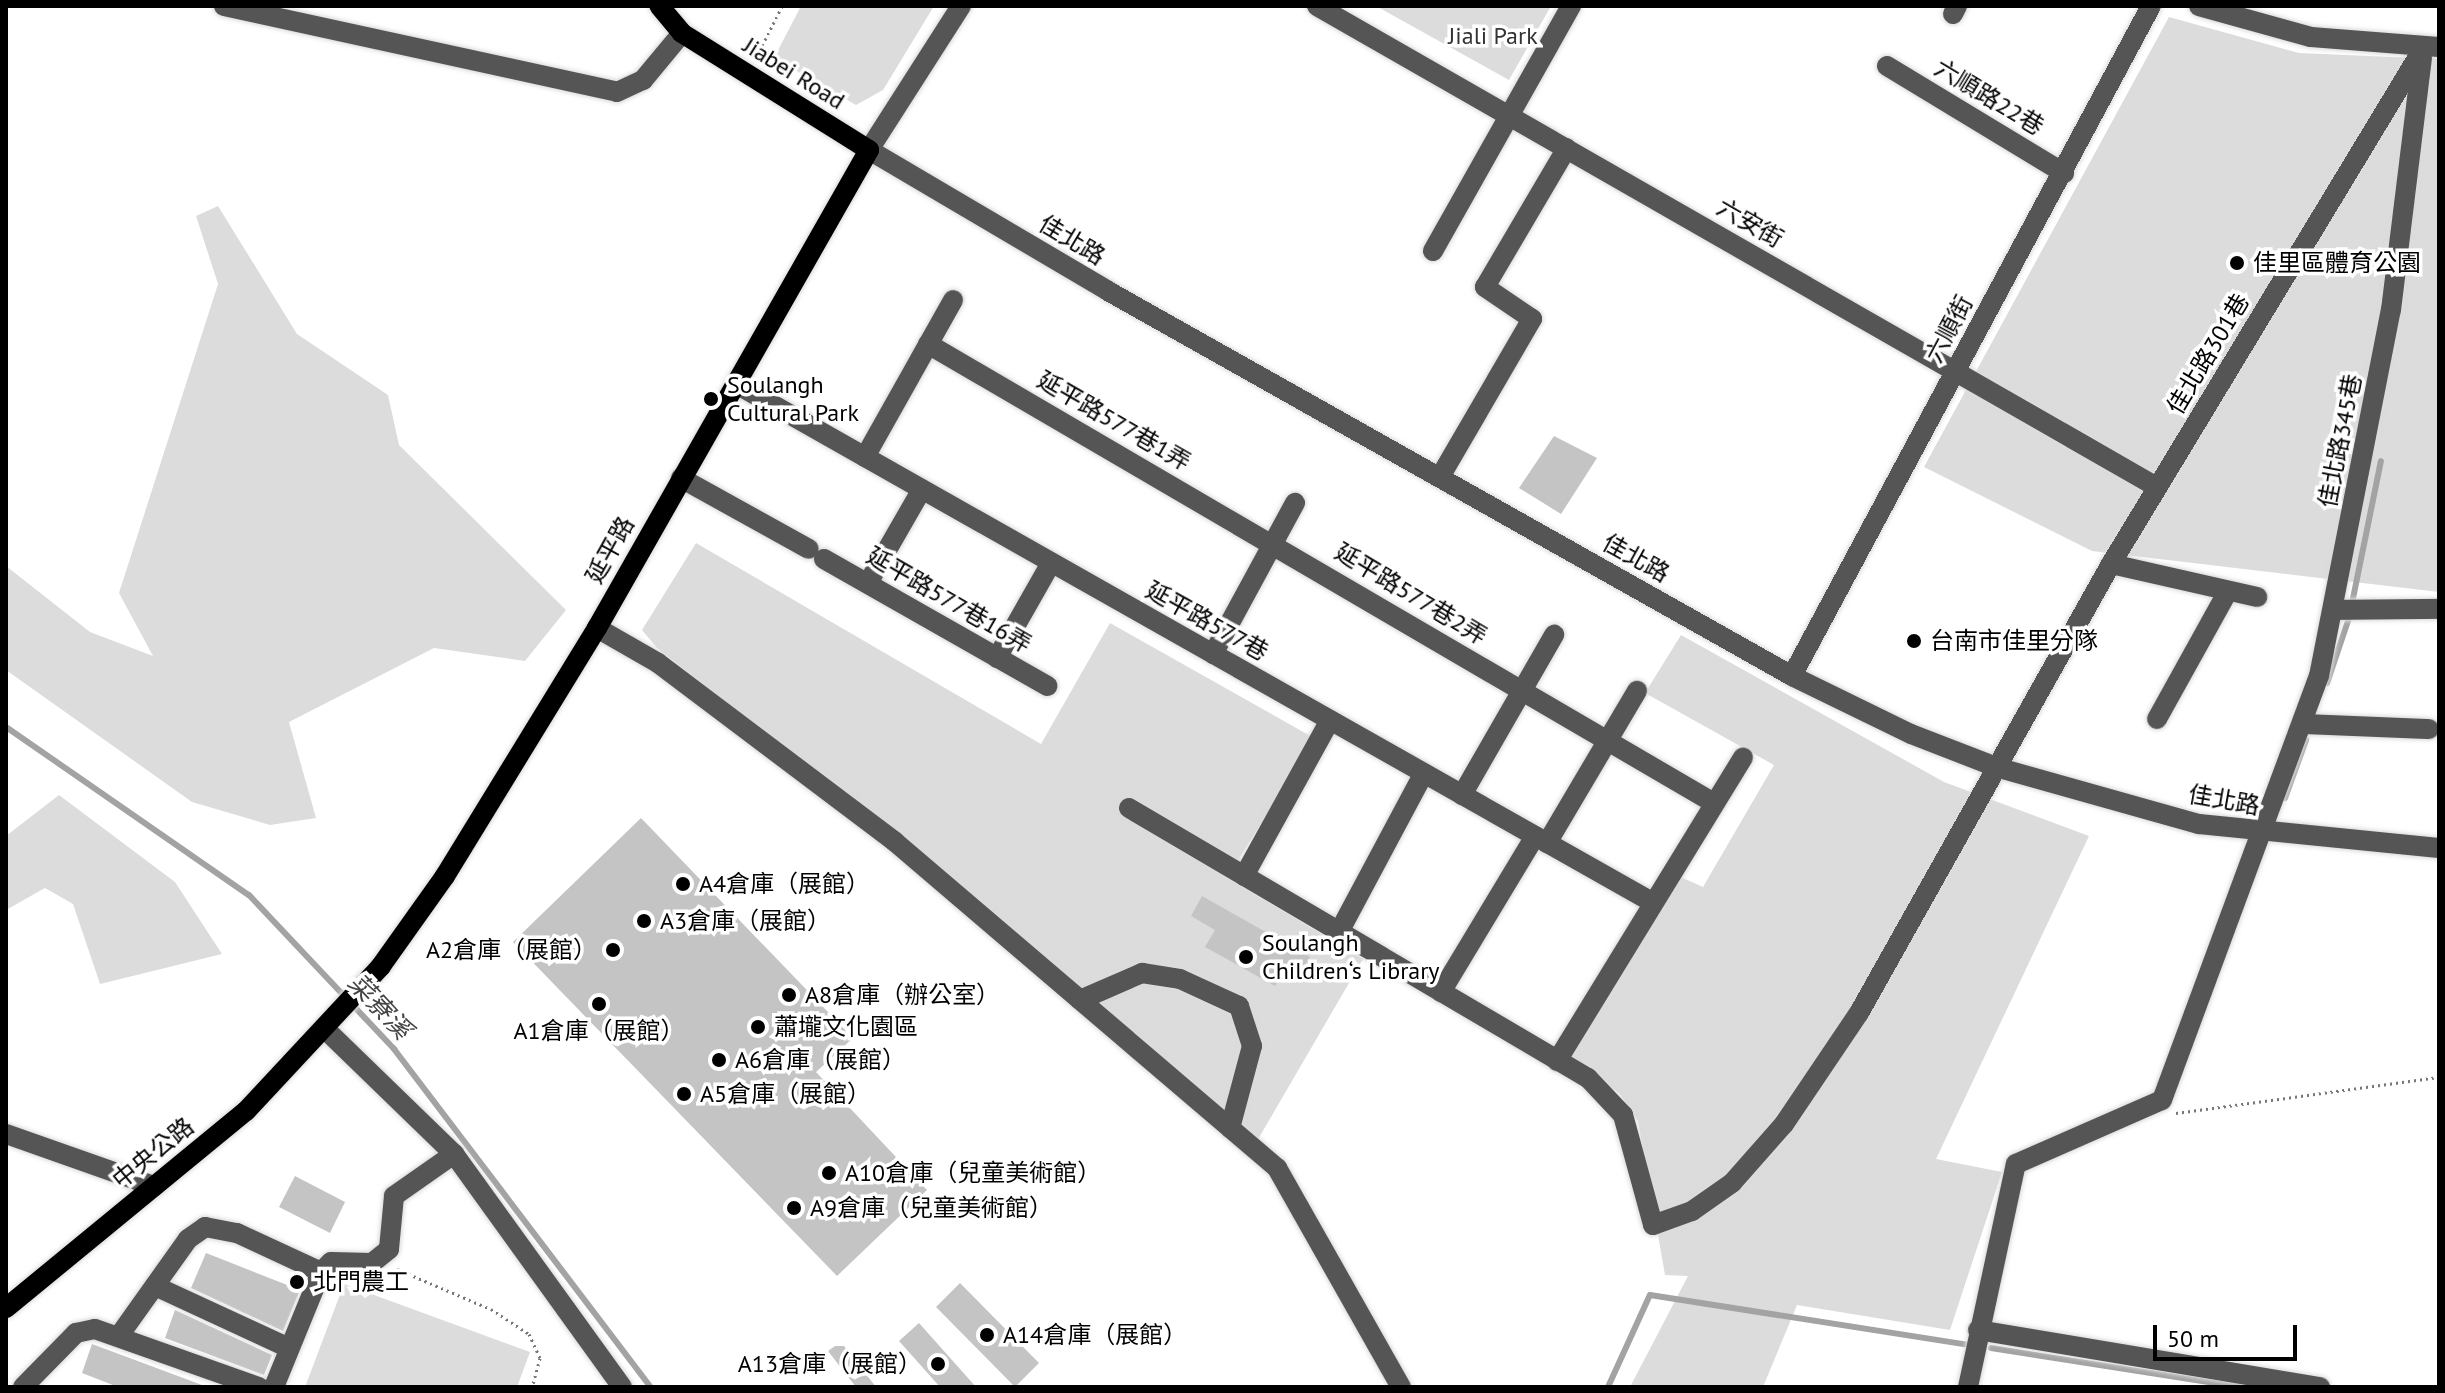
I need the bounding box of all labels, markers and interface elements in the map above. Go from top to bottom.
park label: Jiali Park [1448,22,1538,50]
street label: Jiabei Road [738,31,850,115]
street label: 六順路22巷 [1929,53,2049,141]
street label: 六安街 [1712,193,1788,253]
street label: 佳北路 [1034,209,1110,271]
place label: 佳里區體育公園 [2253,249,2421,277]
marker: 佳里區體育公園 [2228,254,2246,272]
street label: 佳北路301巷 [2161,289,2255,419]
street label: 六順街 [1919,290,1979,368]
street label: 延平路577巷1弄 [1032,365,1196,477]
place label: Soulangh Cultural Park [727,371,859,427]
street label: 佳北路345巷 [2313,372,2367,510]
marker: Soulangh Cultural Park [702,390,720,408]
street label: 延平路 [580,512,640,588]
street label: 佳北路 [1598,528,1674,588]
street label: 延平路577巷2弄 [1330,537,1492,651]
street label: 延平路577巷16弄 [862,541,1036,659]
street label: 延平路577巷 [1141,576,1273,666]
place label: 台南市佳里分隊 [1930,627,2098,655]
marker: 台南市佳里分隊 [1905,632,1923,650]
street label: 佳北路 [2186,780,2262,820]
place label: A4倉庫（展館） [699,870,870,898]
marker: A4倉庫（展館） [674,875,692,893]
place label: A3倉庫（展館） [660,907,831,935]
marker: A3倉庫（展館） [635,912,653,930]
place label: Soulangh Children‘s Library [1262,929,1440,985]
place label: A2倉庫（展館） [426,936,597,964]
marker: A2倉庫（展館） [604,941,622,959]
marker: Soulangh Children‘s Library [1237,948,1255,966]
water label: 菜寮溪 [342,967,418,1045]
place label: A8倉庫（辦公室） [805,981,1000,1009]
marker: A8倉庫（辦公室） [780,986,798,1004]
marker: A1倉庫（展館） [590,995,608,1013]
place label: 蕭壠文化園區 [774,1013,918,1041]
place label: A1倉庫（展館） [513,1017,685,1045]
marker: 蕭壠文化園區 [749,1018,767,1036]
place label: A6倉庫（展館） [735,1046,906,1074]
marker: A6倉庫（展館） [710,1051,728,1069]
place label: A5倉庫（展館） [700,1080,871,1108]
marker: A5倉庫（展館） [675,1085,693,1103]
street label: 中央公路 [107,1112,199,1194]
place label: A10倉庫（兒童美術館） [845,1159,1101,1187]
marker: A10倉庫（兒童美術館） [820,1164,838,1182]
place label: A9倉庫（兒童美術館） [810,1194,1053,1222]
marker: A9倉庫（兒童美術館） [785,1199,803,1217]
place label: 北門農工 [313,1268,409,1296]
marker: 北門農工 [288,1273,306,1291]
scale bar [2157,1309,2301,1359]
place label: A14倉庫（展館） [1003,1321,1187,1349]
text: 50 m [2167,1323,2219,1354]
marker: A14倉庫（展館） [978,1326,996,1344]
place label: A13倉庫（展館） [738,1350,922,1378]
marker: A13倉庫（展館） [929,1355,947,1373]

